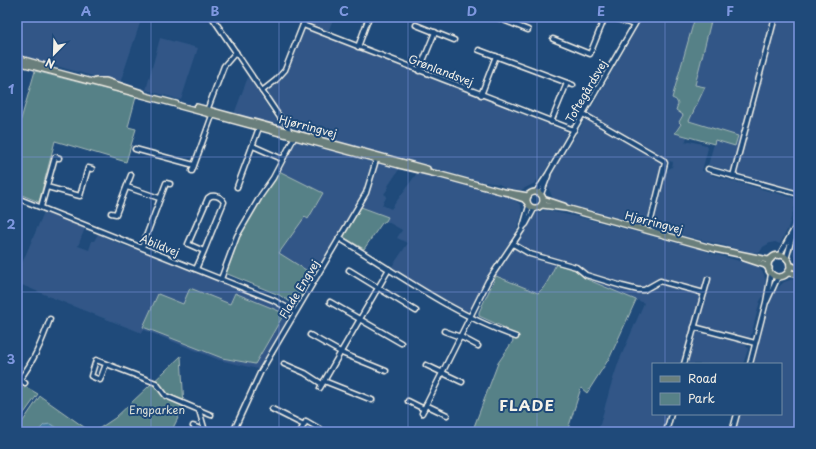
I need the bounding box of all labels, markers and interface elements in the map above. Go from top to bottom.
text: A [81,1,91,20]
text: B [211,1,220,20]
text: C [339,1,349,20]
text: D [467,1,477,20]
text: E [597,1,605,20]
text: F [726,1,734,20]
north arrow [34,34,74,74]
street label: Grønlandsvej [406,50,476,90]
text: N [42,54,57,73]
street label: Toftegårdsvej [561,56,611,126]
text: 1 [8,79,14,98]
street label: Hjørringvej [277,110,339,142]
street label: Hjørringvej [623,206,685,238]
text: 2 [6,214,16,233]
street label: Abildvej [138,229,182,261]
street label: Flade Engvej [275,256,323,322]
text: 3 [7,349,16,368]
legend [652,363,782,415]
text: Road [688,369,717,387]
text: Park [688,389,715,407]
district label: FLADE [499,393,555,416]
park label: Engparken [129,401,185,418]

